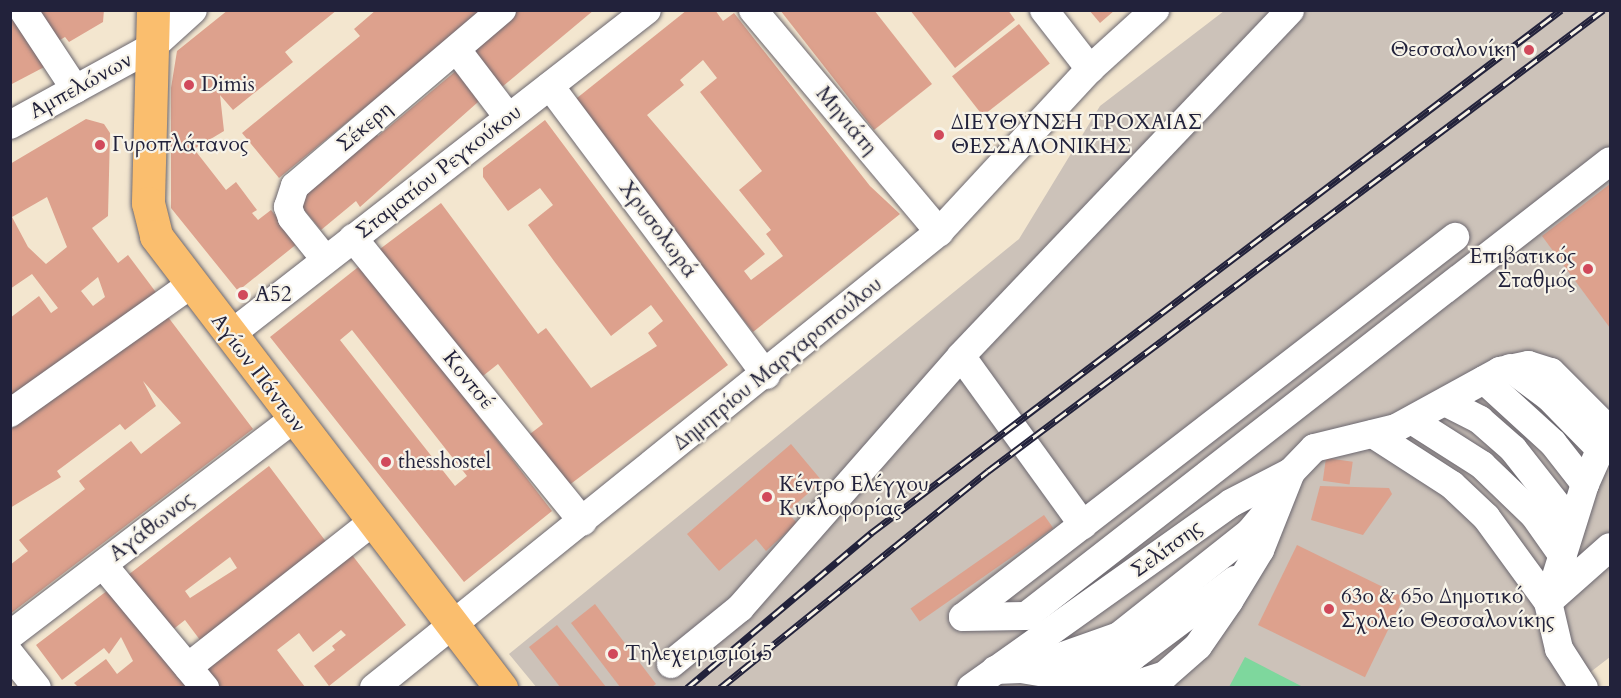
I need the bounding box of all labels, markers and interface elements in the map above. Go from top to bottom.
place label: Θεσσαλονίκη [1390,37,1516,63]
marker: Θεσσαλονίκη [1520,41,1538,59]
street label: Αμπελώνων [25,48,137,124]
place label: Dimis [201,72,255,98]
marker: Dimis [182,78,196,92]
street label: Μηνιάτη [810,82,882,160]
street label: Σέκερη [332,97,398,157]
street label: Σταματίου Ρεγκούκου [351,100,527,244]
place label: ΔΙΕΥΘΥΝΣΗ ΤΡΟΧΑΙΑΣ ΘΕΣΣΑΛΟΝΙΚΗΣ [951,110,1202,160]
marker: ΔΙΕΥΘΥΝΣΗ ΤΡΟΧΑΙΑΣ ΘΕΣΣΑΛΟΝΙΚΗΣ [932,128,946,142]
place label: Γυροπλάτανος [112,132,249,158]
marker: Γυροπλάτανος [93,138,107,152]
street label: Χρυσολωρά [613,176,703,284]
place label: Επιβατικός Σταθμός [1469,244,1576,294]
marker: Επιβατικός Σταθμός [1581,262,1595,276]
street label: Δημητρίου Μαργαροπούλου [669,272,887,456]
place label: A52 [255,282,291,308]
marker: A52 [236,288,250,302]
street label: Αγίων Πάντων [205,309,311,437]
street label: Κοντσέ [437,346,499,414]
place label: thesshostel [398,449,491,475]
marker: thesshostel [379,455,393,469]
place label: Κέντρο Ελέγχου Κυκλοφορίας [779,472,929,522]
street label: Αγάθωνος [105,487,199,567]
marker: Κέντρο Ελέγχου Κυκλοφορίας [760,490,774,504]
street label: Σελίτσης [1127,515,1207,583]
place label: 63ο & 65o Δημοτικό Σχολείο Θεσσαλονίκης [1341,584,1555,634]
marker: 63ο & 65o Δημοτικό Σχολείο Θεσσαλονίκης [1322,602,1336,616]
place label: Τηλεχειρισμοί 5 [625,641,773,667]
marker: Τηλεχειρισμοί 5 [606,647,620,661]

